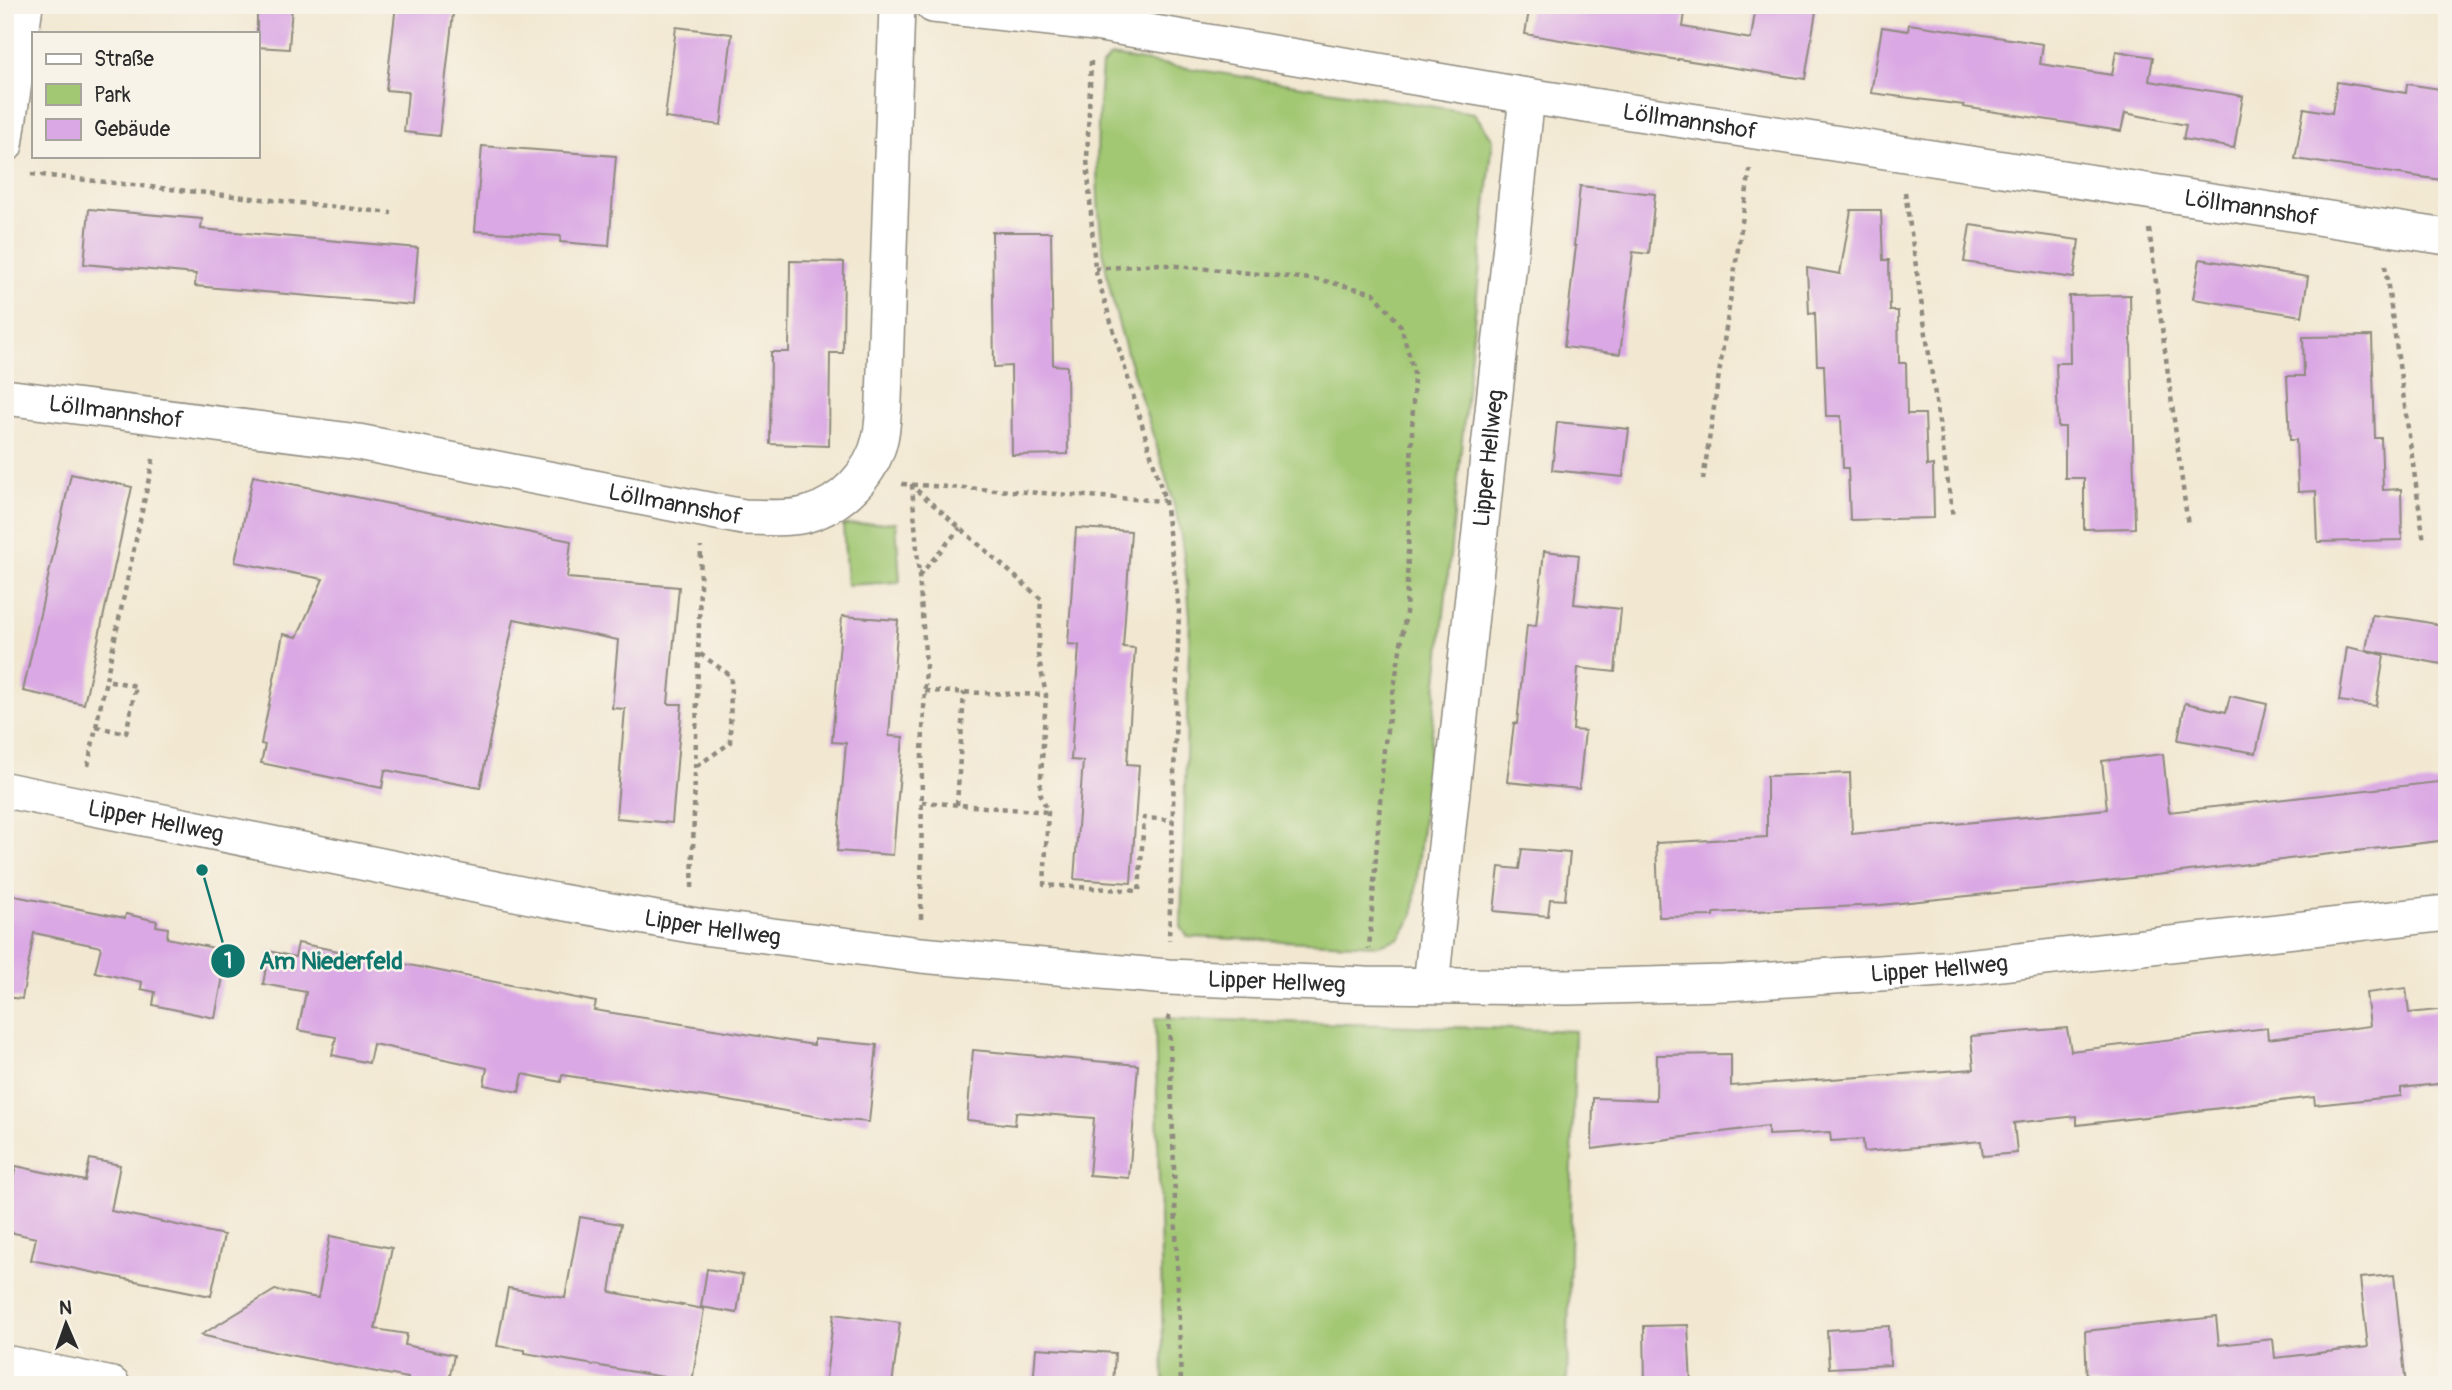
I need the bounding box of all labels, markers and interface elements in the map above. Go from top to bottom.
legend [32,32,259,158]
text: Straße [94,46,154,73]
text: Park [94,82,131,109]
street label: Löllmannshof [1621,97,1759,146]
text: Gebäude [94,116,171,143]
street label: Löllmannshof [2182,183,2320,232]
street label: Lipper Hellweg [1467,388,1510,528]
street label: Löllmannshof [47,389,185,435]
street label: Löllmannshof [606,477,744,531]
street label: Lipper Hellweg [85,793,226,849]
street label: Lipper Hellweg [642,903,783,952]
callout: Am Niederfeld [210,938,417,983]
text: Am Niederfeld [259,947,403,976]
text: 1 [224,948,232,975]
street label: Lipper Hellweg [1870,948,2009,989]
street label: Lipper Hellweg [1207,965,1346,999]
north arrow [32,1288,102,1358]
text: N [59,1296,72,1320]

